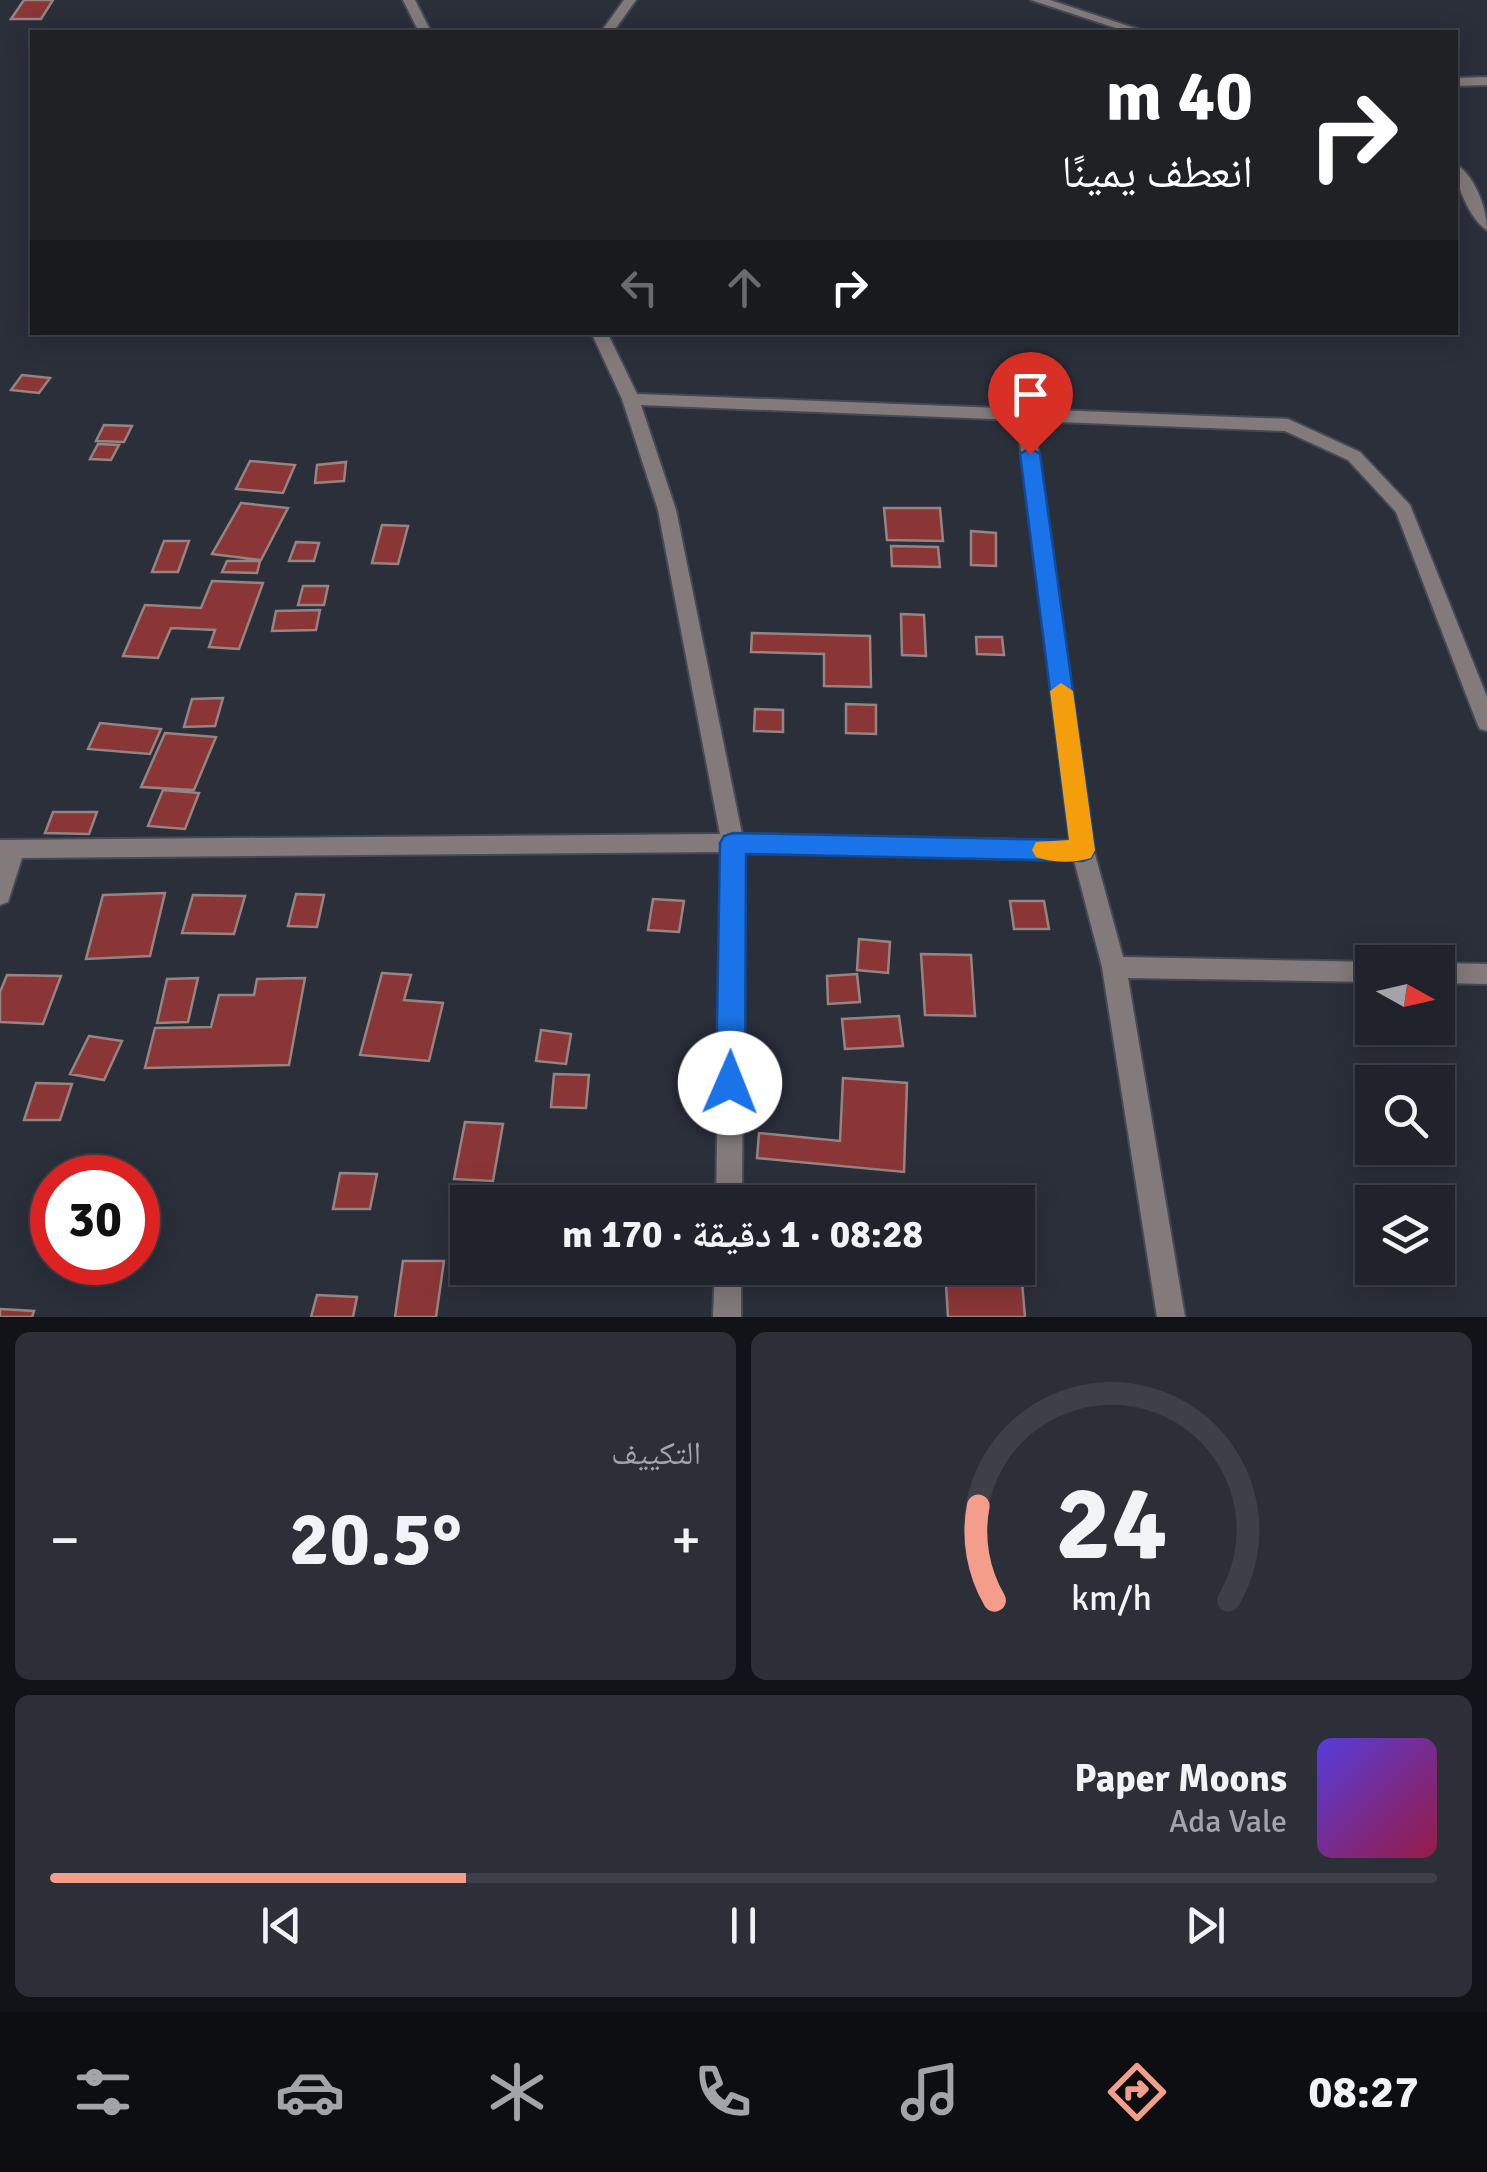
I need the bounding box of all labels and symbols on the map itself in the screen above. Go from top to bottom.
pin [988,352,1073,455]
north arrow [1355,945,1455,1045]
position arrow [678,1031,782,1135]
speed limit sign: 30 [30,1155,160,1285]

